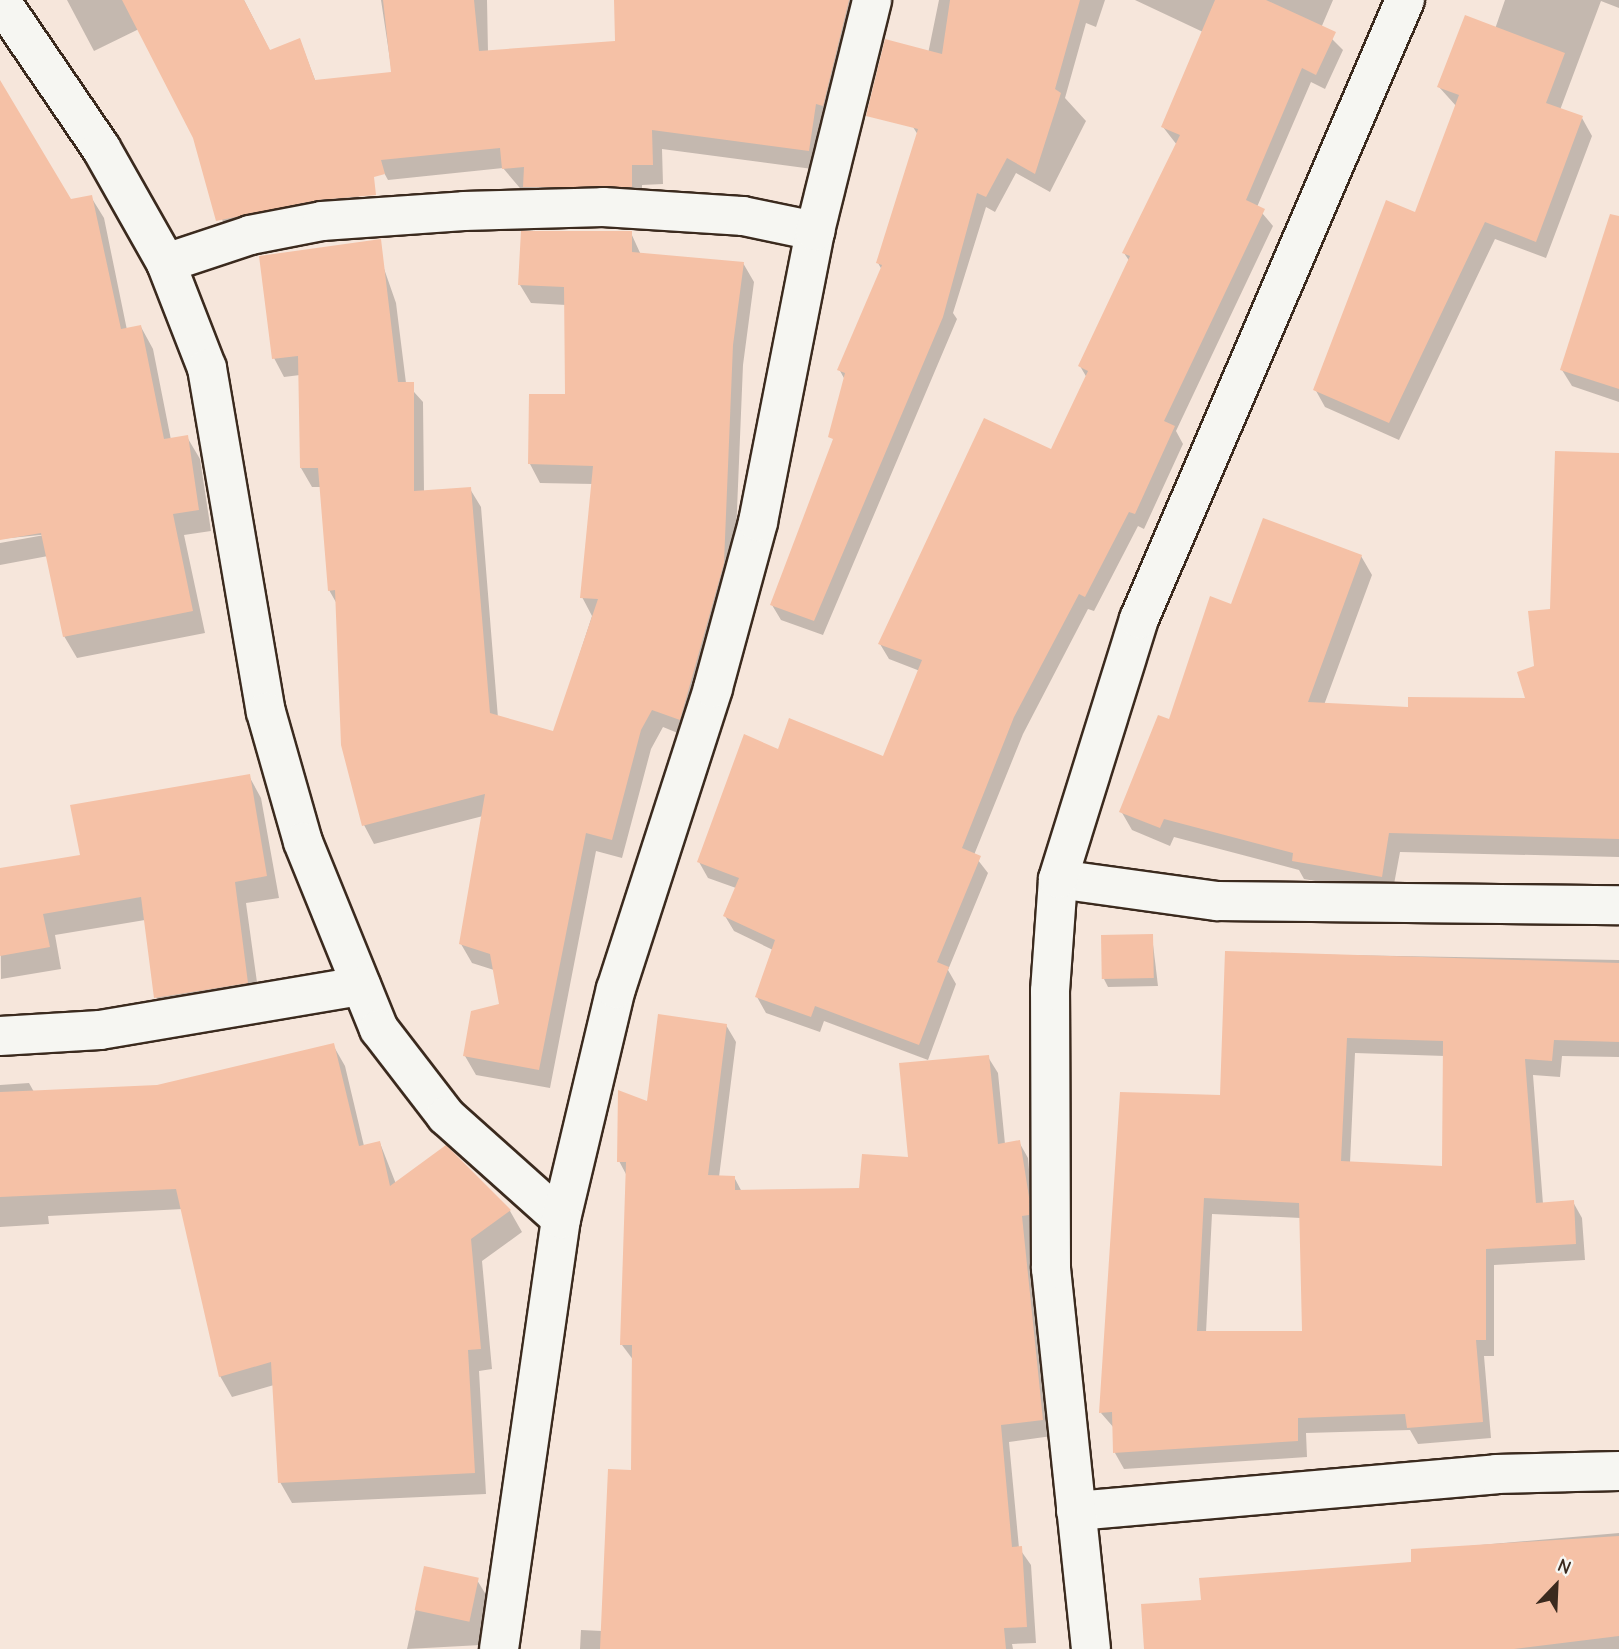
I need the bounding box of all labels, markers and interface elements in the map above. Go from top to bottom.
north arrow [1521,1551,1591,1621]
text: N [1554,1554,1574,1579]

